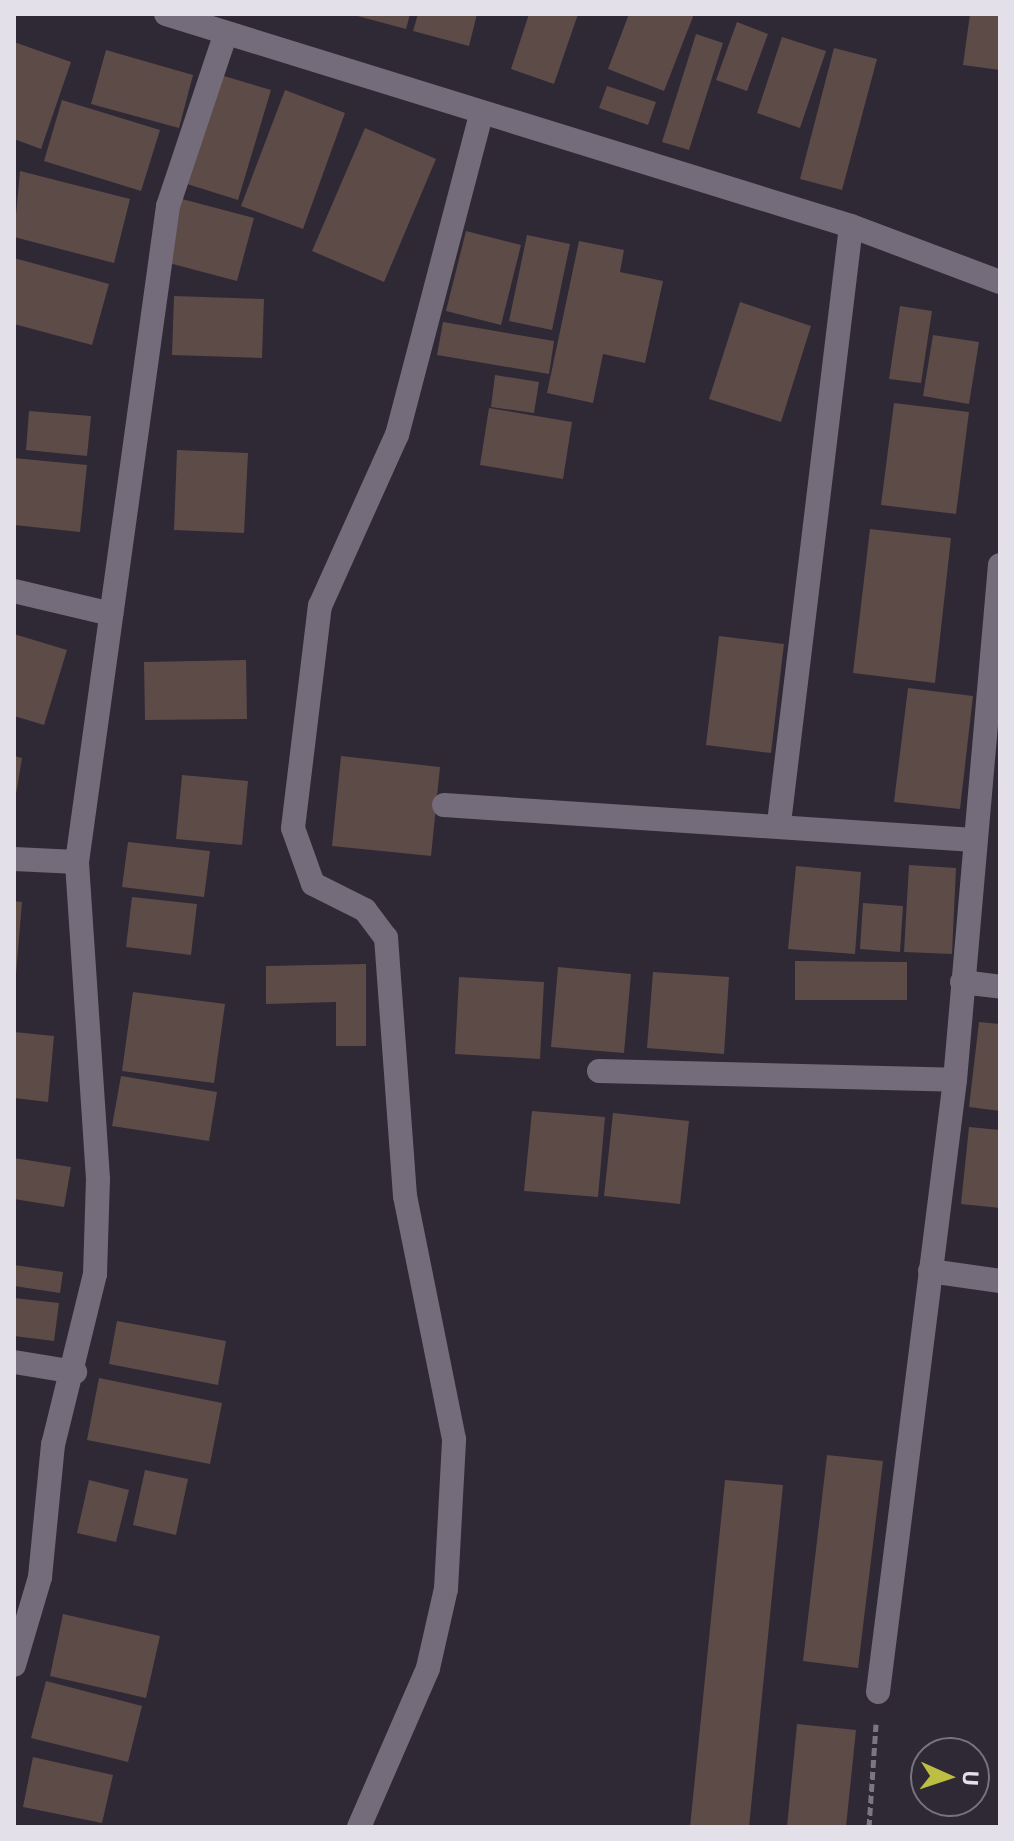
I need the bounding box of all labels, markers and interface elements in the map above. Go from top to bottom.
north arrow [910,1737,990,1817]
text: U [959,1770,985,1786]

